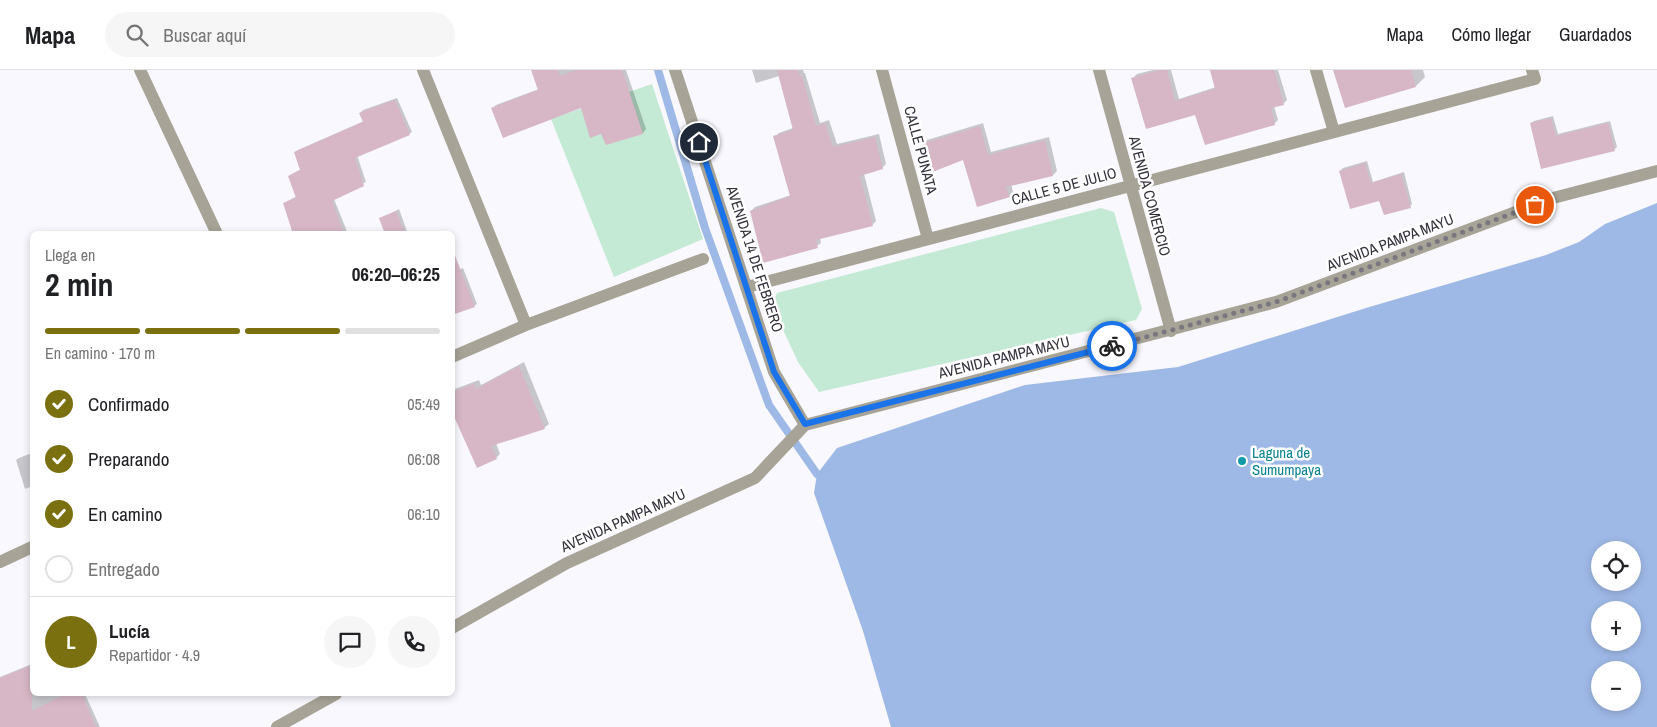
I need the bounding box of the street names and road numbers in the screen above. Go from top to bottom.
street label: CALLE PUNATA [899,104,943,197]
street label: AVENIDA COMERCIO [1124,133,1176,258]
street label: CALLE 5 DE JULIO [1009,162,1119,210]
street label: AVENIDA 14 DE FEBRERO [721,182,789,335]
street label: AVENIDA PAMPA MAYU [1323,208,1457,276]
street label: AVENIDA PAMPA MAYU [935,331,1072,384]
street label: AVENIDA PAMPA MAYU [556,483,689,557]

